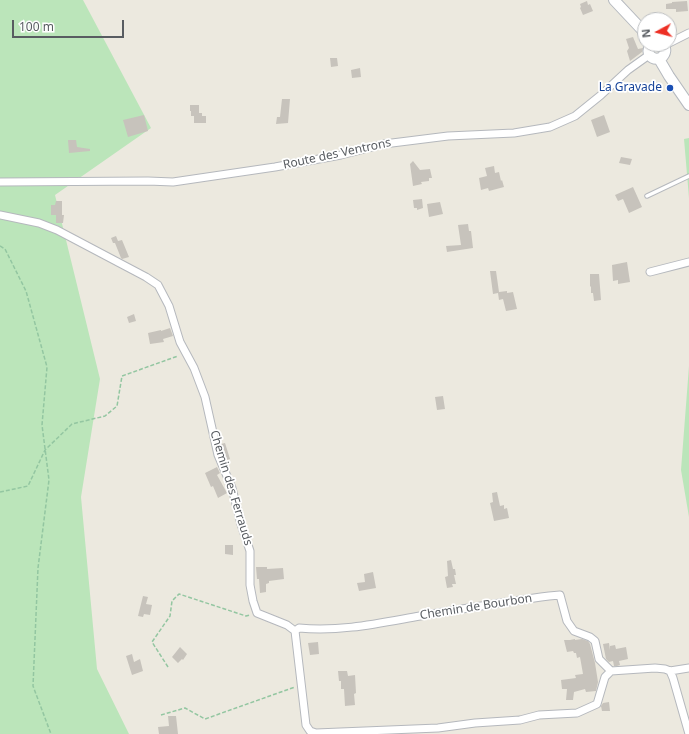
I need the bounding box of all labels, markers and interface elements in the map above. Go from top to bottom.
scale bar [14,12,126,38]
north arrow [637,12,677,52]
text: 100 m [19,18,54,35]
text: N [638,28,654,39]
place label: La Gravade [599,81,662,95]
marker: La Gravade [665,83,675,93]
street label: Route des Ventrons [282,136,392,172]
street label: Chemin des Ferrauds [207,429,255,547]
street label: Chemin de Bourbon [419,591,533,623]

